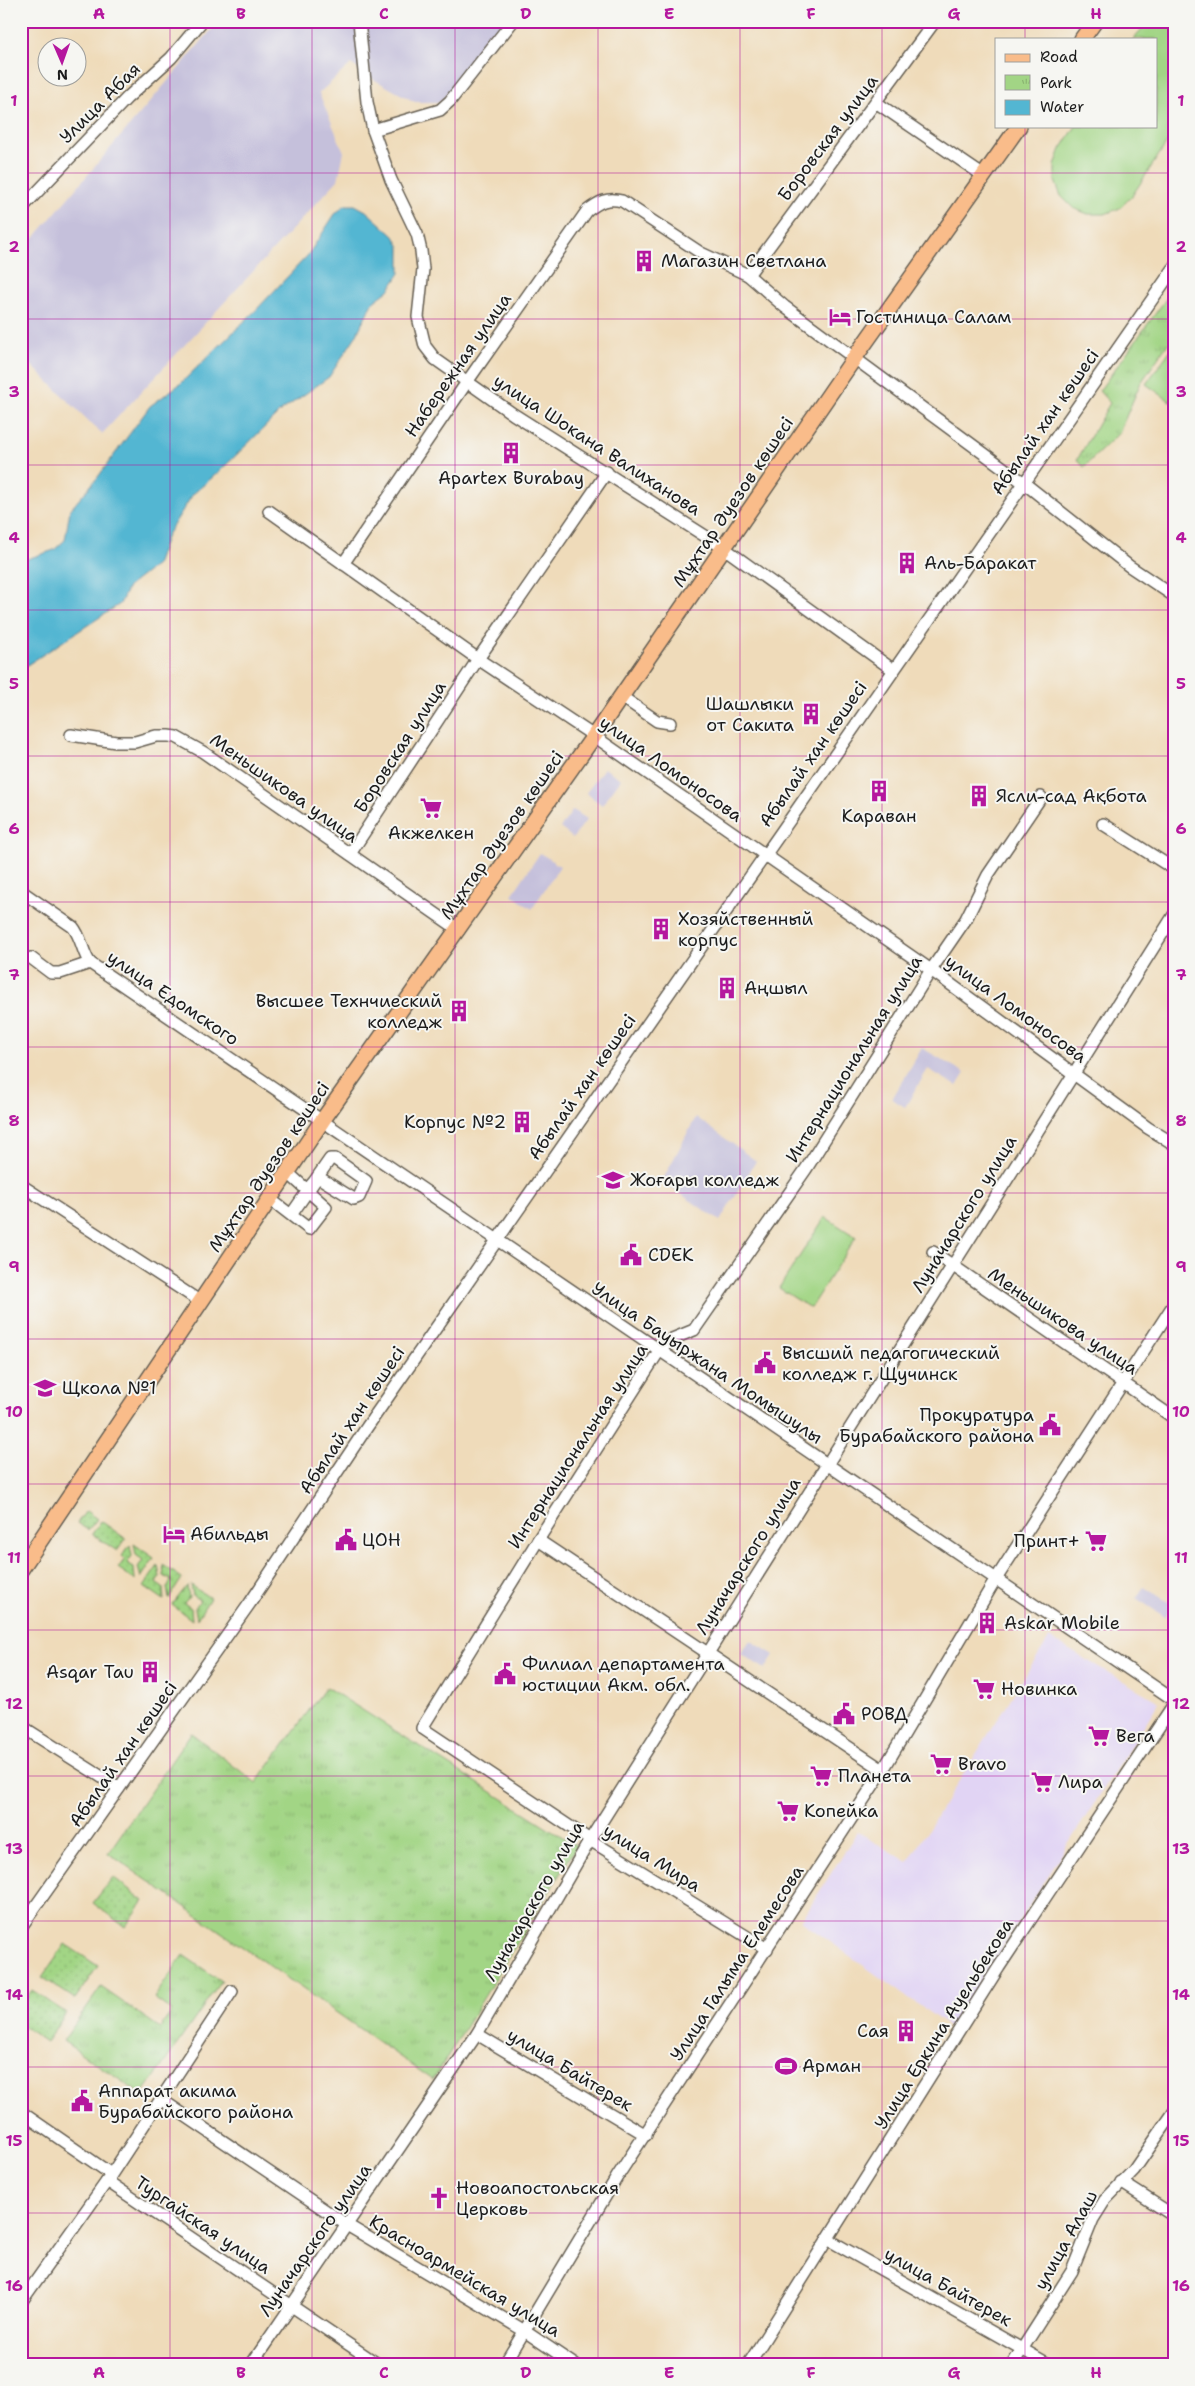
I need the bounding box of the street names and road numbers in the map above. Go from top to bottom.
street label: Улица Абая [54,57,146,149]
street label: Боровская улица [772,70,884,206]
street label: Набережная улица [399,288,517,442]
street label: Абылай хан көшесі [986,344,1104,500]
street label: улица Шокана Валиханова [489,369,705,521]
street label: Мұхтар Әуезов көшесі [667,412,799,592]
street label: Боровская улица [348,676,452,818]
street label: Абылай хан көшесі [754,676,872,832]
street label: улица Ломоносова [595,711,747,827]
street label: Меньшикова улица [205,728,363,848]
street label: Мұхтар Әуезов көшесі [435,746,569,924]
street label: улица Едомского [102,945,244,1051]
street label: улица Ломоносова [940,949,1092,1069]
street label: Интернациональная улица [780,951,928,1167]
street label: Абылай хан көшесі [523,1009,641,1165]
street label: Мұхтар Әуезов көшесі [203,1077,335,1257]
street label: Луначарского улица [906,1131,1022,1297]
street label: Меньшикова улица [983,1262,1143,1380]
street label: Улица Бауыржана Момышулы [587,1277,827,1449]
street label: Интернациональная улица [503,1339,653,1553]
street label: Абылай хан көшесі [294,1342,410,1498]
street label: Луначарского улица [690,1473,806,1639]
street label: Абылай хан көшесі [64,1676,182,1832]
street label: Луначарского улица [478,1816,590,1986]
street label: улица Мира [599,1818,705,1898]
street label: Улица Галыма Елемесова [665,1860,809,2066]
street label: Улица Еркина Ауельбекова [869,1914,1019,2134]
street label: улица Байтерек [503,2023,638,2117]
street label: Луначарского улица [253,2159,377,2321]
street label: Тургайская улица [130,2171,276,2279]
street label: улица Алаш [1029,2186,1103,2294]
street label: Красноармейская улица [365,2209,565,2343]
street label: улица Байтерек [880,2242,1017,2332]

